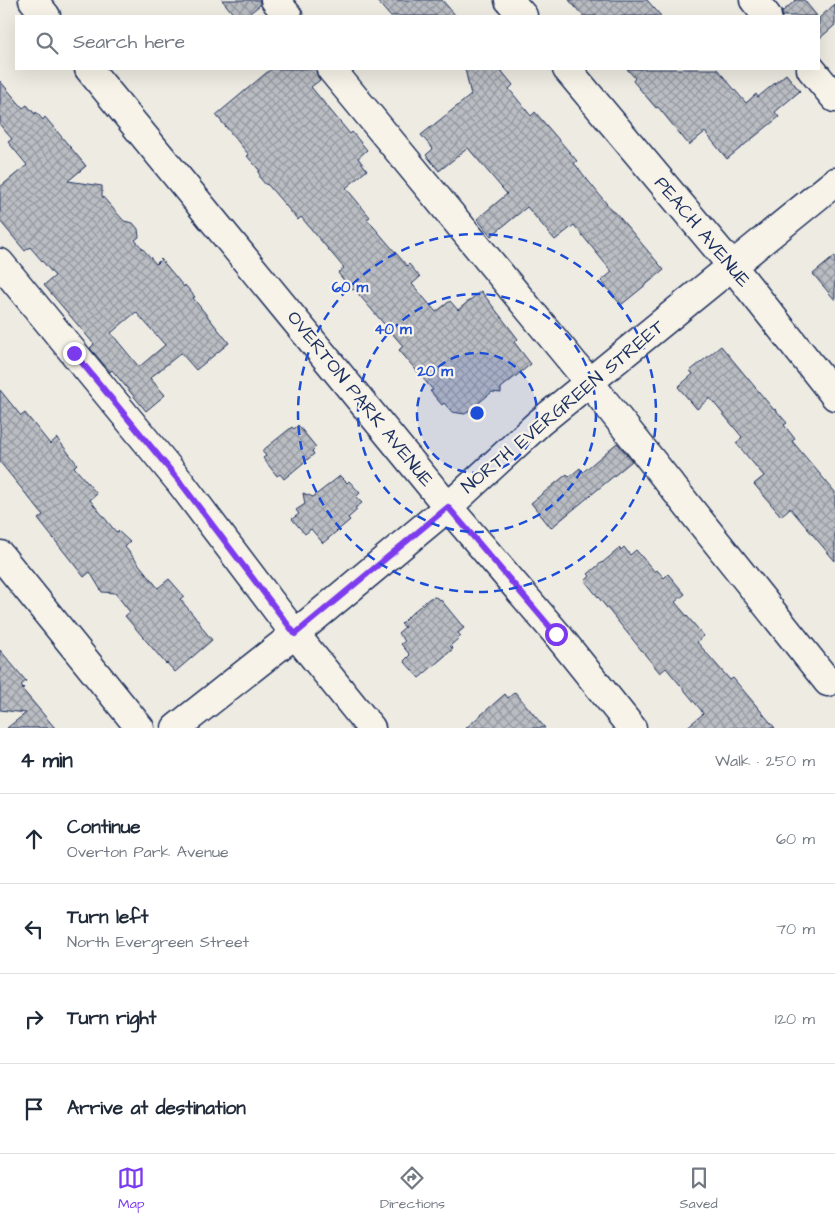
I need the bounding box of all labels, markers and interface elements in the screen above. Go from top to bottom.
search box [15,15,820,70]
icon: search [33,29,61,57]
text: Search here [73,29,185,56]
street label: PEACH AVENUE [648,171,756,293]
text: 60 m [332,277,369,298]
street label: OVERTON PARK AVENUE [280,305,440,493]
street label: NORTH EVERGREEN STREET [456,314,671,500]
text: 40 m [374,319,412,340]
route end [63,342,86,365]
text: 20 m [416,361,453,382]
centre of rings [468,404,486,422]
route start [545,623,568,646]
text: 4 min [20,746,73,775]
text: Walk · 250 m [715,750,815,772]
text: Continue [67,814,141,841]
icon: ahead [20,825,48,853]
text: 60 m [776,828,815,850]
text: Overton Park Avenue [67,841,229,863]
text: Turn left [67,904,148,931]
icon: left [20,915,48,943]
text: 70 m [776,918,815,940]
text: North Evergreen Street [67,931,249,953]
icon: right [20,1005,48,1033]
text: Turn right [67,1005,156,1032]
text: 120 m [775,1008,815,1030]
icon: arrive [20,1095,48,1123]
text: Arrive at destination [67,1095,246,1122]
tab: Map [117,1164,145,1214]
tab: Directions [380,1164,445,1214]
tab: Saved [680,1164,718,1214]

